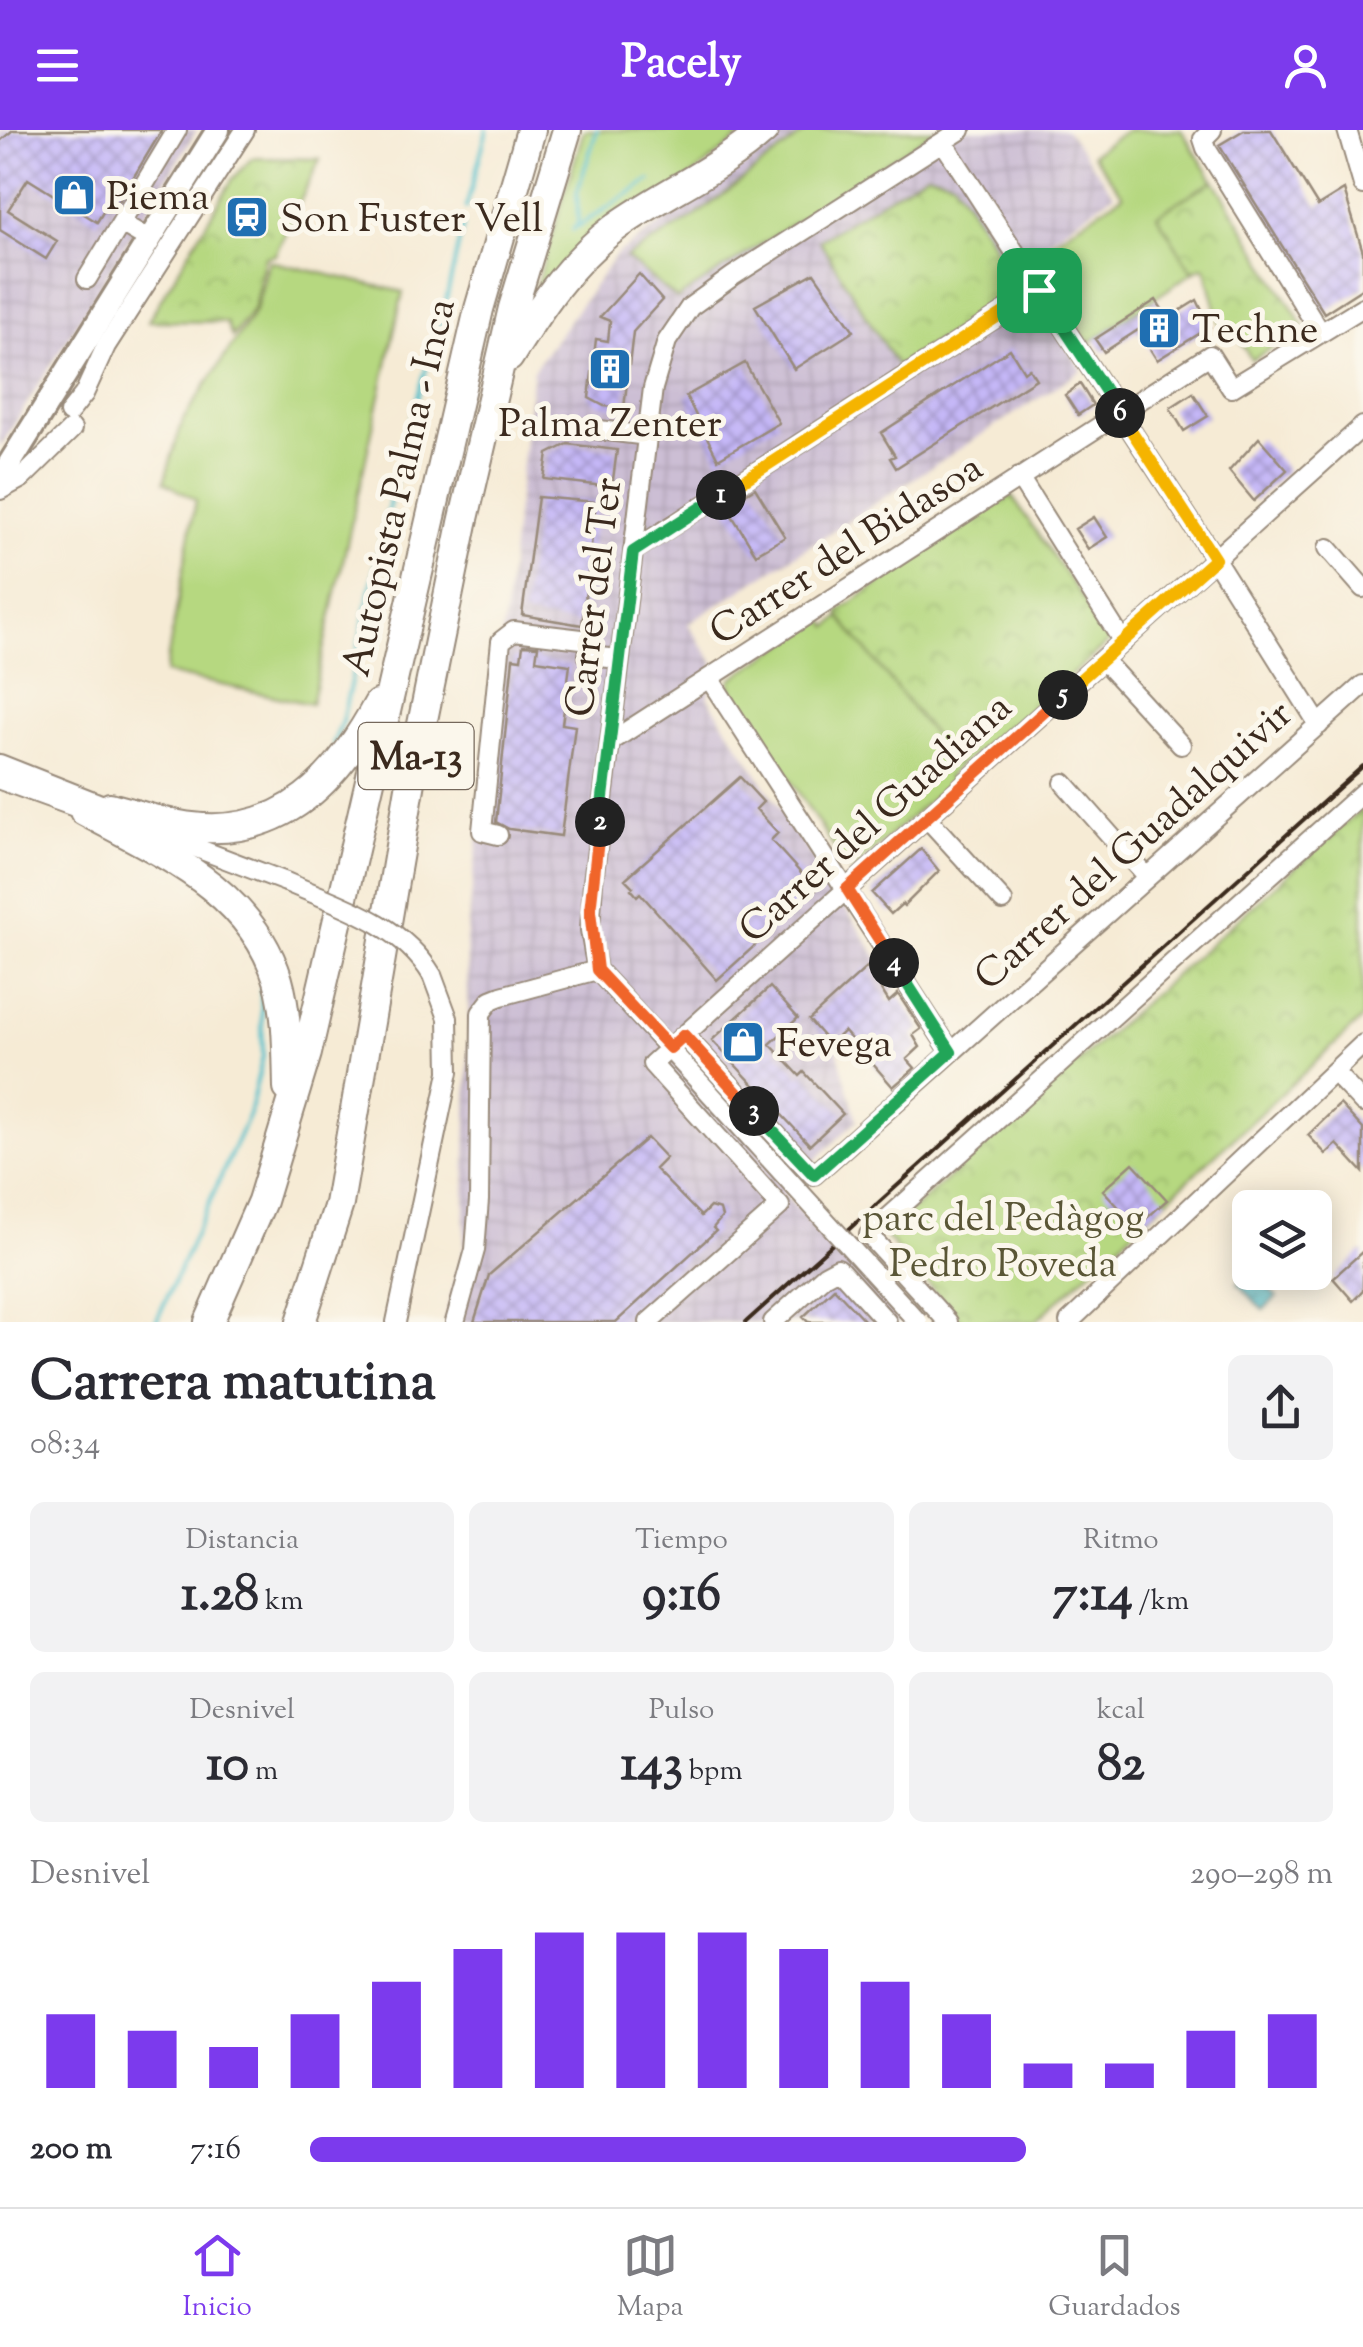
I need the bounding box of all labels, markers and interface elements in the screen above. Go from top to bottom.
text: Pacely [621,33,742,98]
icon: menu [30,38,85,93]
icon: person [1278,38,1333,93]
place label: Piema [106,171,209,228]
shop icon: Piema [51,172,97,218]
place label: Son Fuster Vell [280,193,543,250]
station icon: Son Fuster Vell [224,194,270,240]
pin [997,248,1082,333]
icon: arrive [1012,263,1067,318]
street label: Autopista Palma - Inca [330,294,473,682]
place label: Techne [1192,304,1318,361]
building icon: Techne [1136,305,1182,351]
building icon: Palma Zenter [587,346,633,392]
pin: 6 [1095,388,1145,438]
text: 6 [1113,393,1127,433]
place label: Palma Zenter [498,398,722,455]
street label: Carrer del Bidasoa [700,442,995,662]
pin: 1 [696,470,746,520]
street label: Carrer del Ter [554,475,639,720]
text: 1 [716,475,726,515]
pin: 5 [1038,670,1088,720]
text: 5 [1058,675,1068,715]
street label: Carrer del Guadiana [728,682,1026,959]
street label: Carrer del Guadalquivir [963,689,1307,1006]
road number: Ma-13 [358,723,474,789]
pin: 2 [575,797,625,847]
text: 2 [593,802,607,842]
pin: 4 [869,938,919,988]
text: 4 [887,943,901,983]
place label: Fevega [776,1018,892,1075]
shop icon: Fevega [720,1019,766,1065]
pin: 3 [729,1086,779,1136]
text: 3 [748,1091,760,1131]
map controls [1232,1190,1332,1290]
button: layers [1232,1190,1332,1290]
park label: parc del Pedàgog Pedro Poveda [862,1192,1144,1295]
text: Carrera matutina [30,1345,436,1424]
button: share [1228,1355,1333,1460]
text: 08:34 [30,1422,100,1468]
text: Distancia [185,1521,299,1561]
text: Tiempo [635,1521,728,1561]
text: Ritmo [1083,1521,1159,1561]
text: 1.28 [181,1561,259,1633]
text: 9:16 [642,1561,721,1633]
text: 7:14 [1052,1561,1133,1633]
text: km [259,1582,303,1622]
text: /km [1133,1582,1189,1622]
text: Desnivel [190,1691,295,1731]
text: Pulso [649,1691,714,1731]
text: kcal [1097,1691,1145,1731]
text: 10 [206,1731,249,1803]
text: 143 [620,1731,683,1803]
text: 82 [1097,1731,1145,1803]
text: m [249,1752,278,1792]
text: bpm [683,1752,743,1792]
text: Desnivel [30,1852,150,1898]
text: 290–298 m [1190,1852,1333,1898]
text: 200 m [30,2127,112,2173]
text: 7:16 [190,2127,241,2173]
tab: Inicio [182,2228,252,2328]
tab: Mapa [617,2228,683,2328]
tab: Guardados [1048,2228,1181,2328]

